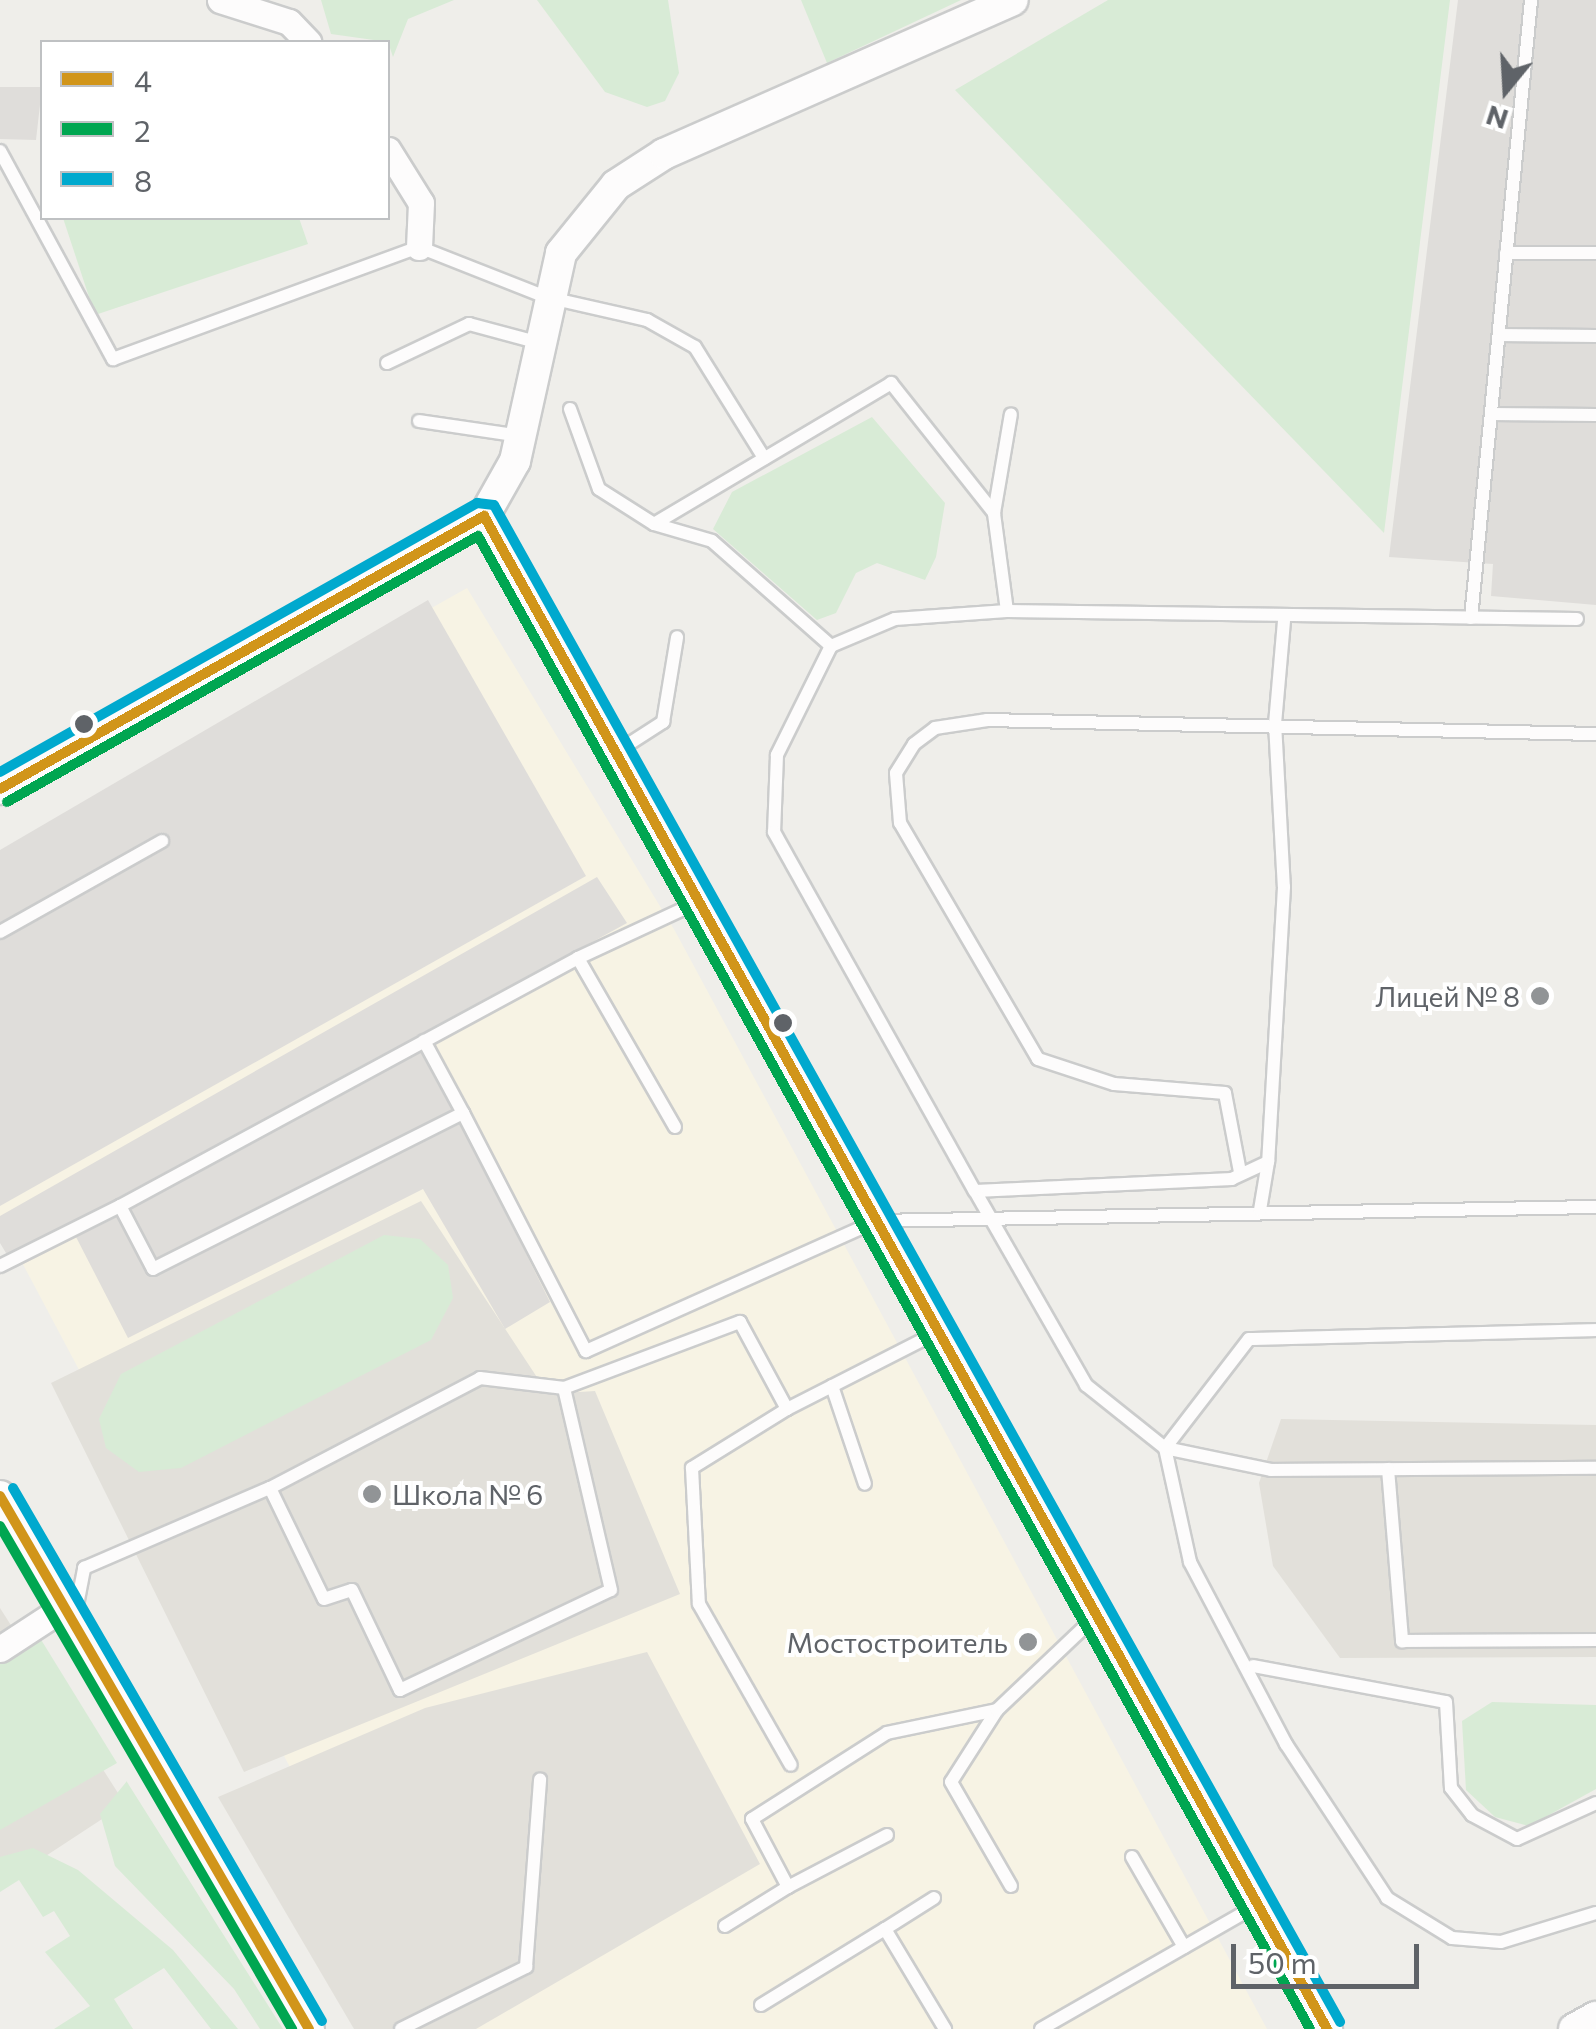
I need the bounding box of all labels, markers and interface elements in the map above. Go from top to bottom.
legend [40,40,390,220]
north arrow [1456,40,1556,140]
text: 4 [134,61,152,98]
text: N [1481,99,1512,138]
text: 2 [134,111,151,148]
text: 8 [134,161,152,198]
unlabelled marker [74,714,94,734]
place label: Лицей № 8 [1375,979,1520,1013]
marker: Лицей № 8 [1529,985,1551,1007]
unlabelled marker [773,1013,793,1033]
place label: Школа № 6 [392,1477,543,1511]
marker: Школа № 6 [361,1483,383,1505]
place label: Мостостроитель [787,1625,1008,1659]
marker: Мостостроитель [1017,1631,1039,1653]
scale bar [1236,1924,1424,1986]
text: 50 m [1248,1943,1317,1980]

